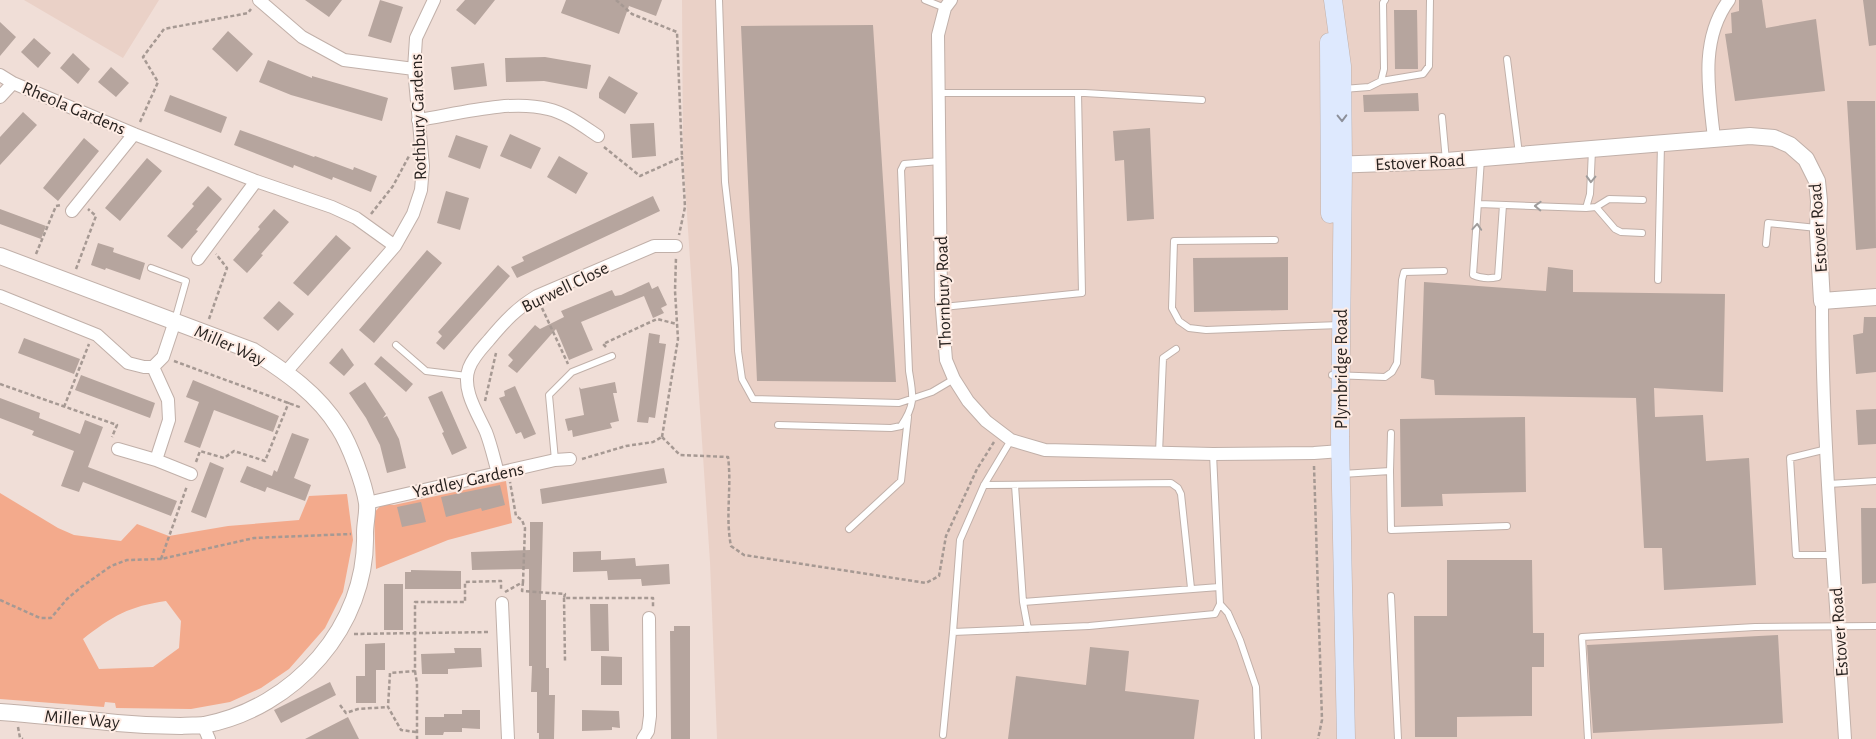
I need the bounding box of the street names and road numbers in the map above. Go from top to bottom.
street label: Rothbury Gardens [408,54,430,180]
street label: Rheola Gardens [19,79,128,139]
street label: Estover Road [1375,152,1465,174]
street label: Estover Road [1807,183,1831,273]
street label: Thornbury Road [933,235,955,348]
street label: Burwell Close [519,259,612,317]
street label: Plymbridge Road [1333,309,1351,429]
street label: Miller Way [191,322,268,370]
street label: Yardley Gardens [411,460,525,502]
street label: Estover Road [1828,587,1852,677]
street label: Miller Way [44,708,121,732]

